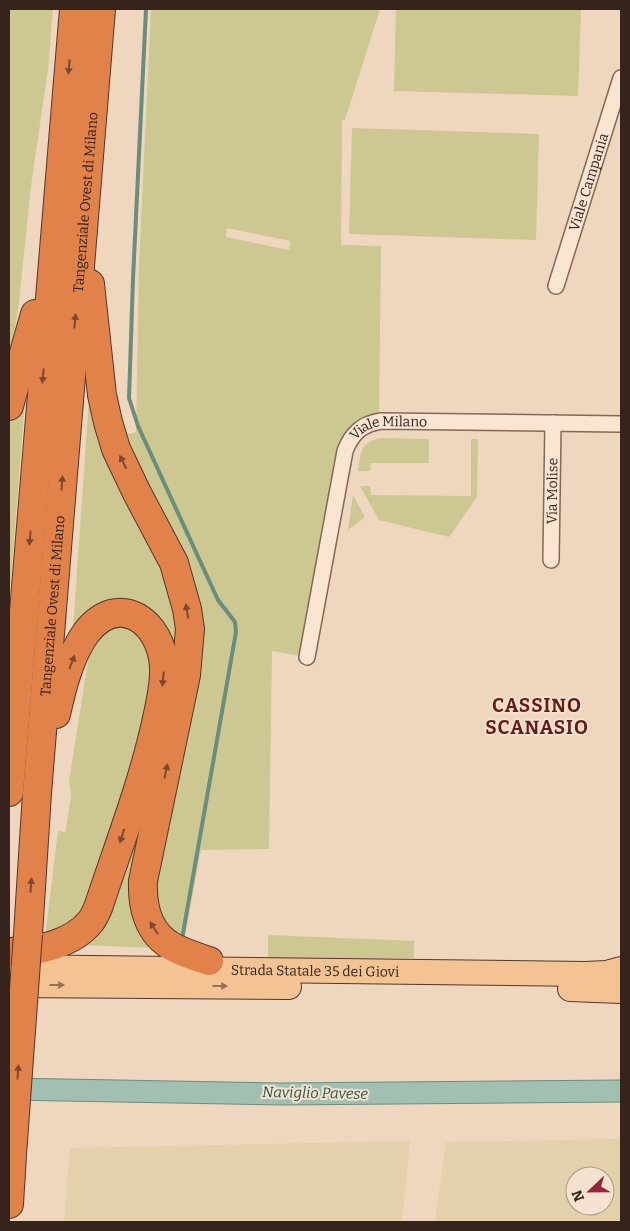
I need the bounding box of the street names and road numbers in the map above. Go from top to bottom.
street label: Tangenziale Ovest di Milano [69,111,101,293]
street label: Viale Campania [565,131,612,233]
street label: Viale Milano [346,412,427,443]
street label: Via Molise [543,458,561,524]
street label: Tangenziale Ovest di Milano [36,515,68,697]
street label: Strada Statale 35 dei Giovi [231,961,399,980]

